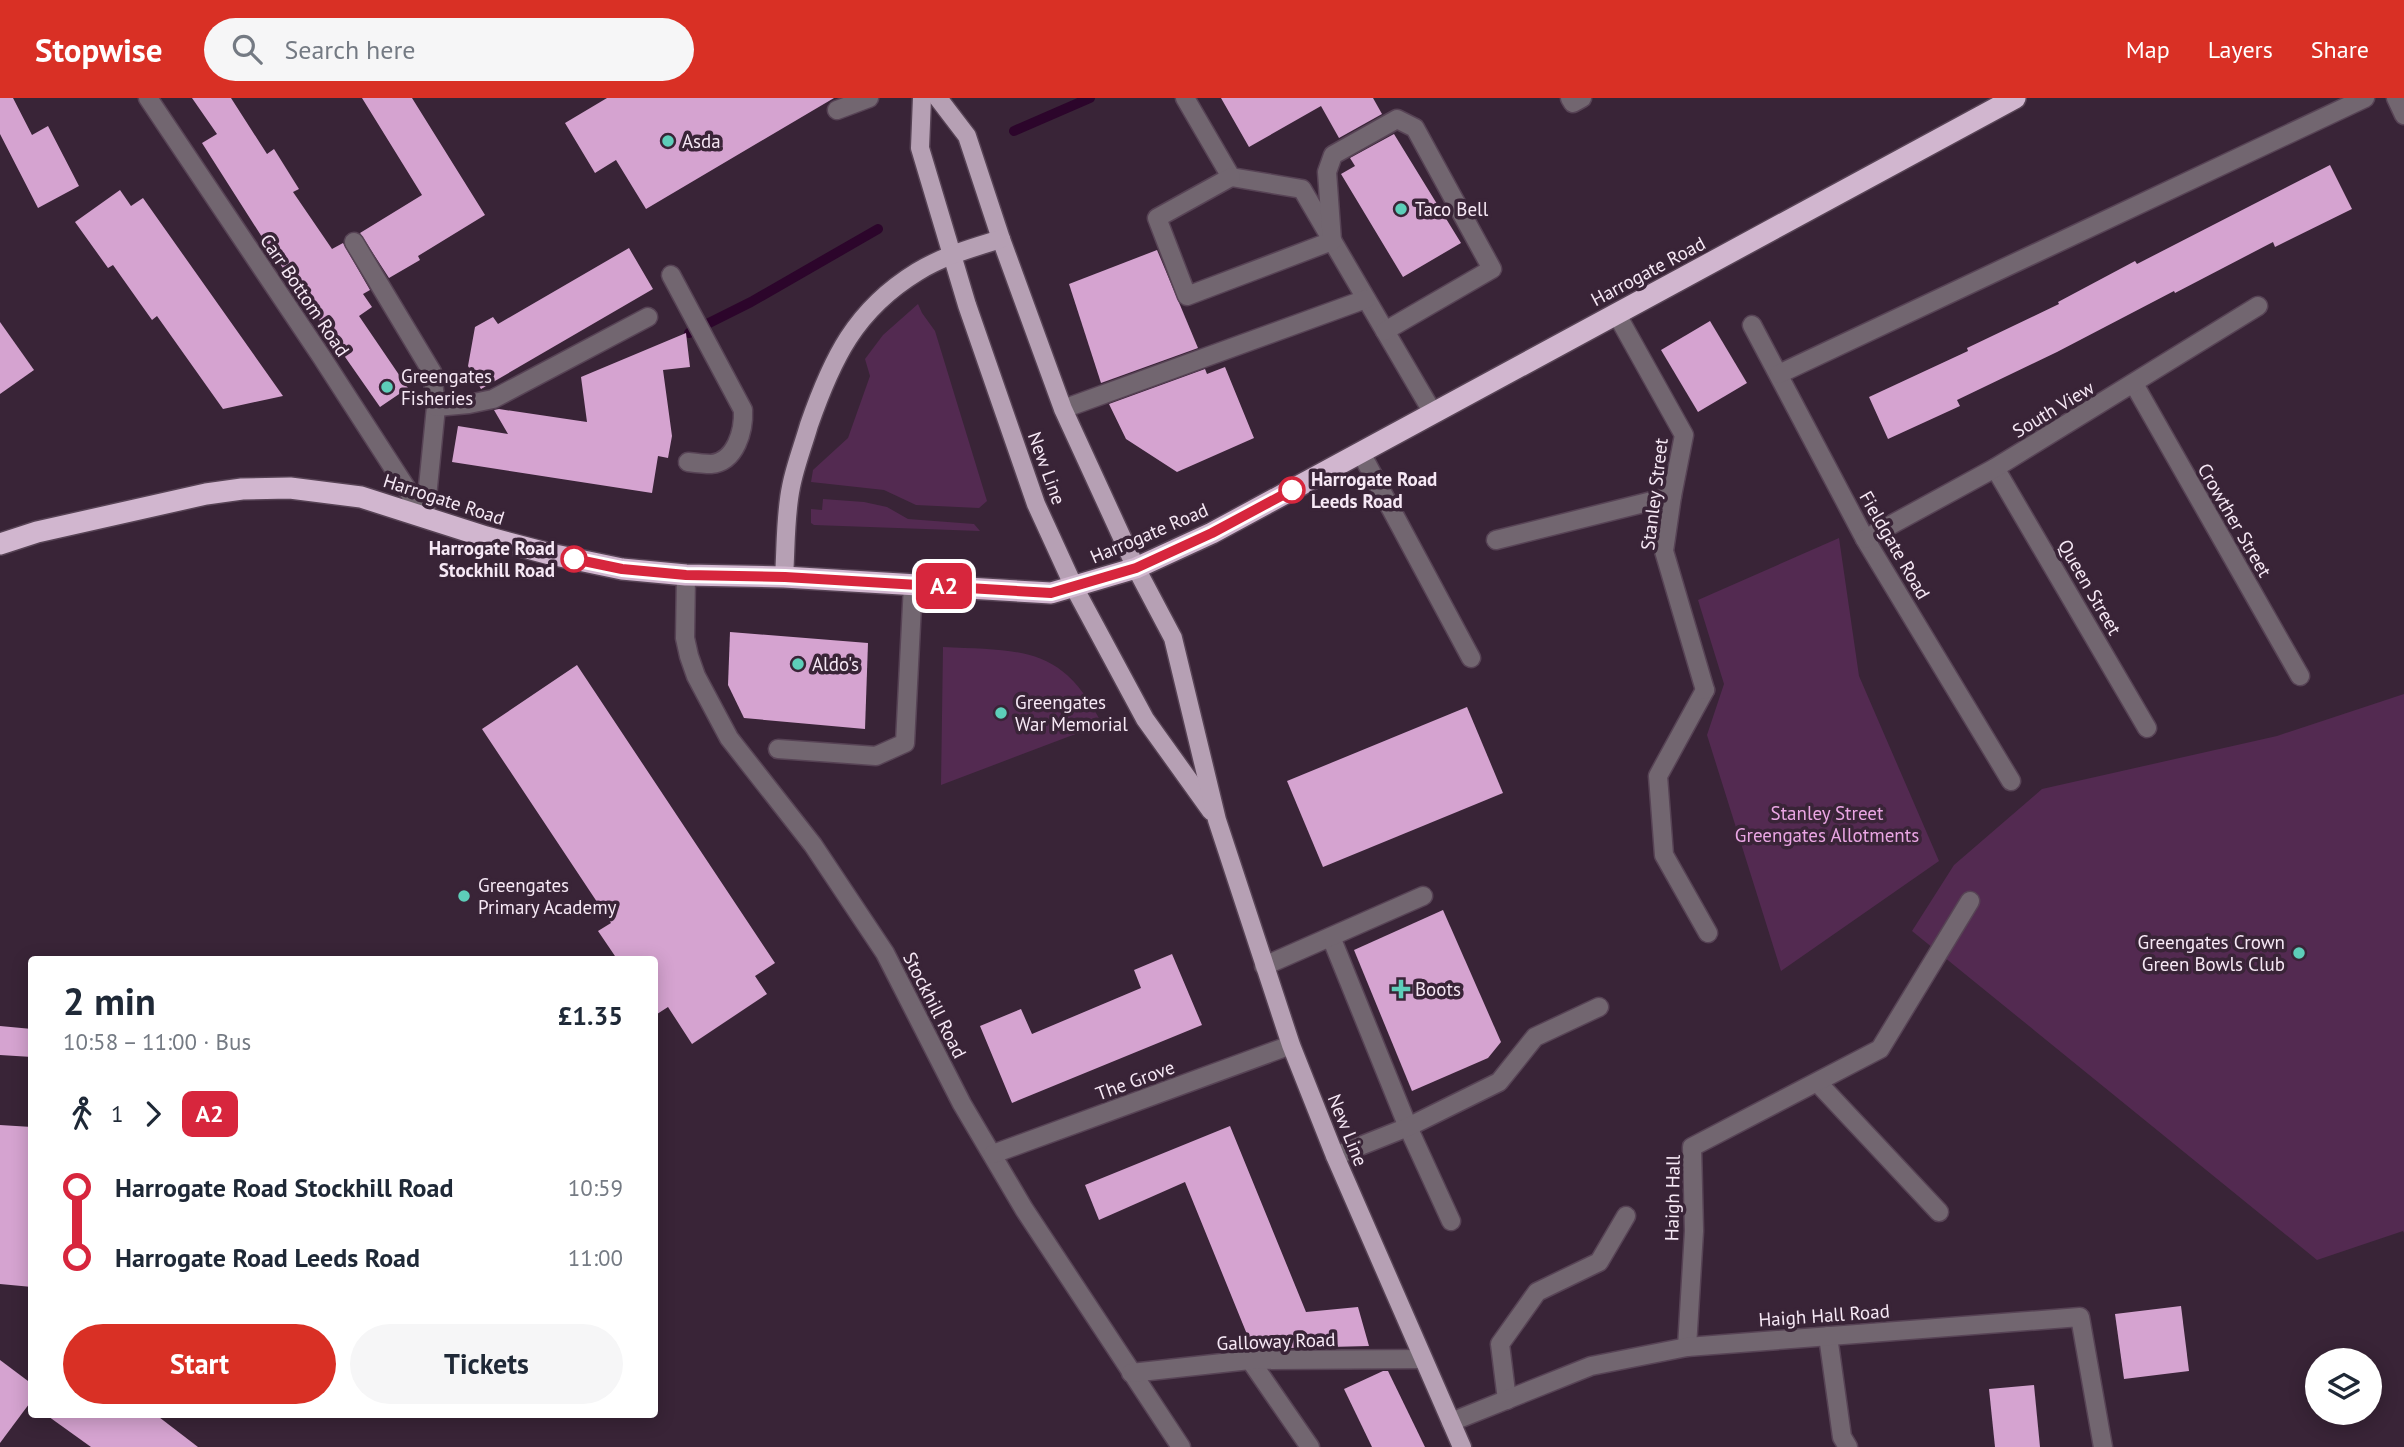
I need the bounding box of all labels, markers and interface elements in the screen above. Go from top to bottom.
search box [204,18,694,81]
text: Stopwise [35,28,162,71]
icon: search [228,30,266,68]
text: Search here [284,33,416,66]
text: Map [2126,34,2170,65]
text: Layers [2208,34,2273,65]
text: Share [2311,34,2369,65]
place label: Asda [682,129,721,153]
marker: Asda [660,133,676,149]
place label: Taco Bell [1415,197,1489,221]
marker: Taco Bell [1393,201,1409,217]
street label: Carr Bottom Road [255,229,355,361]
street label: Harrogate Road [1587,231,1709,311]
place label: Greengates Fisheries [401,364,492,410]
street label: South View [2008,375,2098,443]
marker: Greengates Fisheries [379,379,395,395]
street label: New Line [1023,428,1071,508]
street label: Stanley Street [1635,436,1673,551]
street label: Crowther Street [2193,459,2278,582]
place label: Harrogate Road Leeds Road [1311,467,1437,513]
street label: Harrogate Road [380,468,508,530]
marker: Harrogate Road Leeds Road [1279,477,1305,503]
street label: Fieldgate Road [1854,487,1936,603]
street label: Harrogate Road [1086,497,1212,569]
street label: Queen Street [2053,535,2127,640]
place label: Harrogate Road Stockhill Road [429,536,555,582]
marker: Harrogate Road Stockhill Road [561,546,587,572]
line badge: A2 [912,563,976,609]
text: A2 [930,570,958,601]
place label: Aldo's [812,652,859,676]
marker: Aldo's [790,656,806,672]
place label: Greengates War Memorial [1015,690,1128,736]
marker: Greengates War Memorial [993,705,1009,721]
park label: Stanley Street Greengates Allotments [1735,801,1919,847]
place label: Greengates Primary Academy [478,873,617,919]
marker: Greengates Primary Academy [456,888,472,904]
place label: Greengates Crown Green Bowls Club [2138,930,2285,976]
marker: Greengates Crown Green Bowls Club [2291,945,2307,961]
street label: Stockhill Road [898,948,972,1062]
text: 2 min [63,976,156,1025]
place label: Boots [1415,977,1461,1001]
marker: Boots [1393,981,1409,997]
text: £1.35 [558,999,623,1032]
text: 10:58 – 11:00 · Bus [63,1027,251,1056]
street label: The Grove [1092,1055,1178,1105]
street label: New Line [1323,1090,1373,1170]
icon: walk [63,1095,101,1133]
icon: forward [134,1095,172,1133]
text: A2 [196,1098,224,1129]
text: 1 [111,1099,124,1128]
street label: Haigh Hall [1659,1154,1685,1241]
text: Harrogate Road Stockhill Road [115,1171,453,1204]
text: 10:59 [568,1173,623,1202]
text: Harrogate Road Leeds Road [115,1241,420,1274]
text: 11:00 [568,1243,623,1272]
street label: Haigh Hall Road [1758,1298,1890,1332]
button: Start [63,1324,336,1404]
button: Tickets [350,1324,623,1404]
street label: Galloway Road [1216,1327,1336,1355]
map controls [2305,1348,2382,1425]
button: layers [2305,1348,2382,1425]

